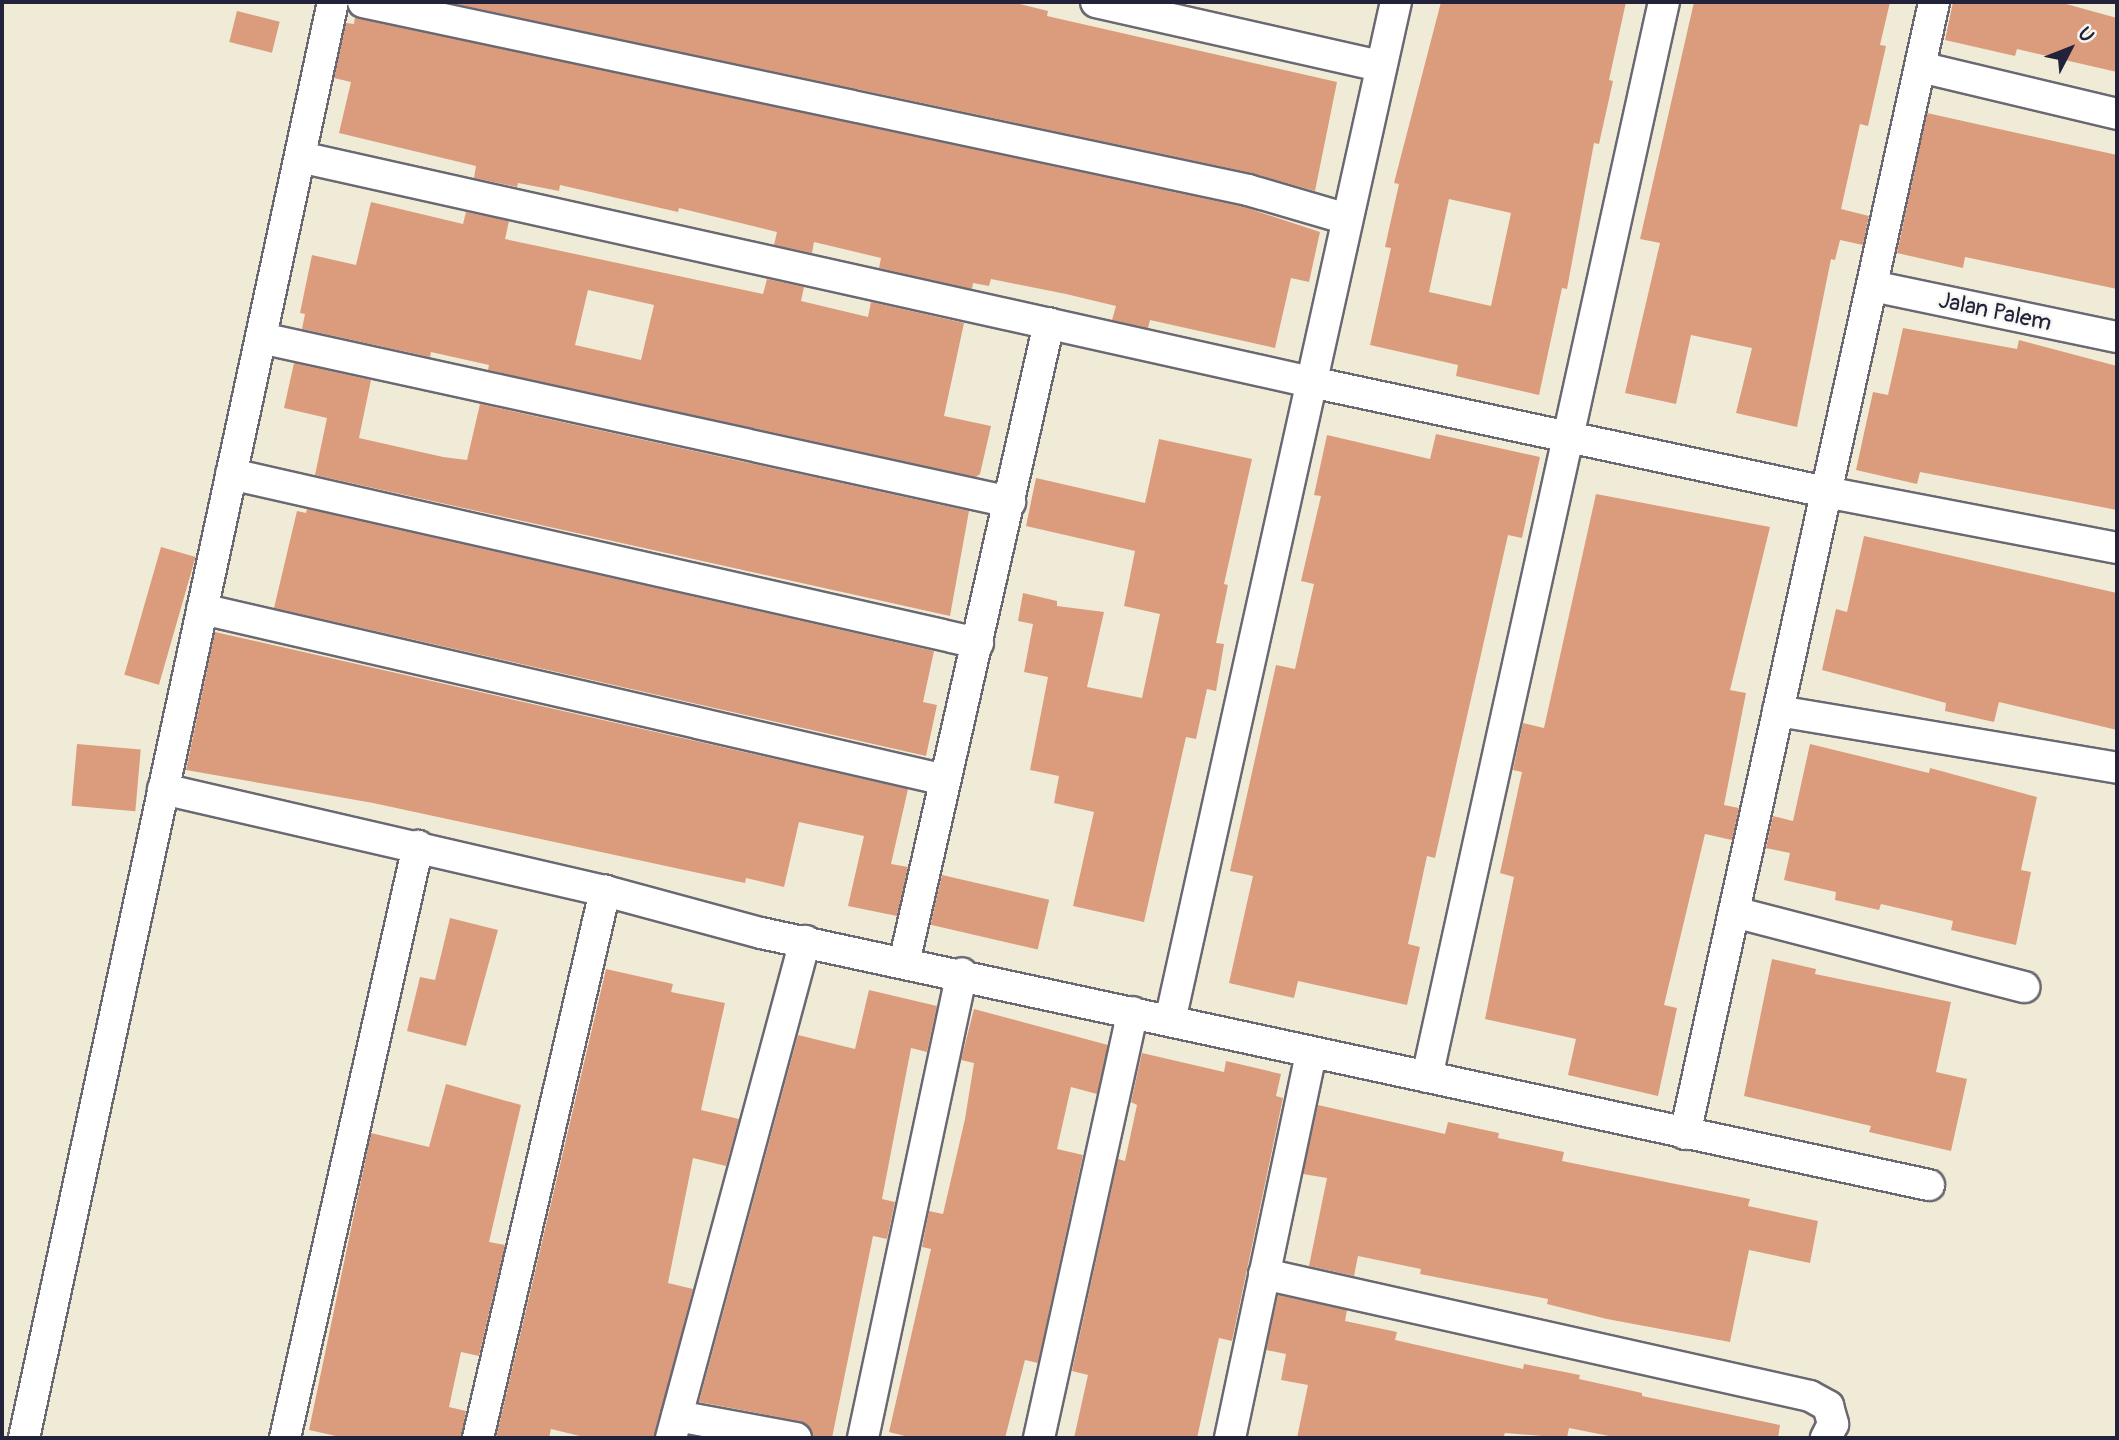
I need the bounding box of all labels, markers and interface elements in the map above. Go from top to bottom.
north arrow [2035,14,2105,84]
text: U [2072,22,2099,48]
street label: Jalan Palem [1936,287,2054,337]

